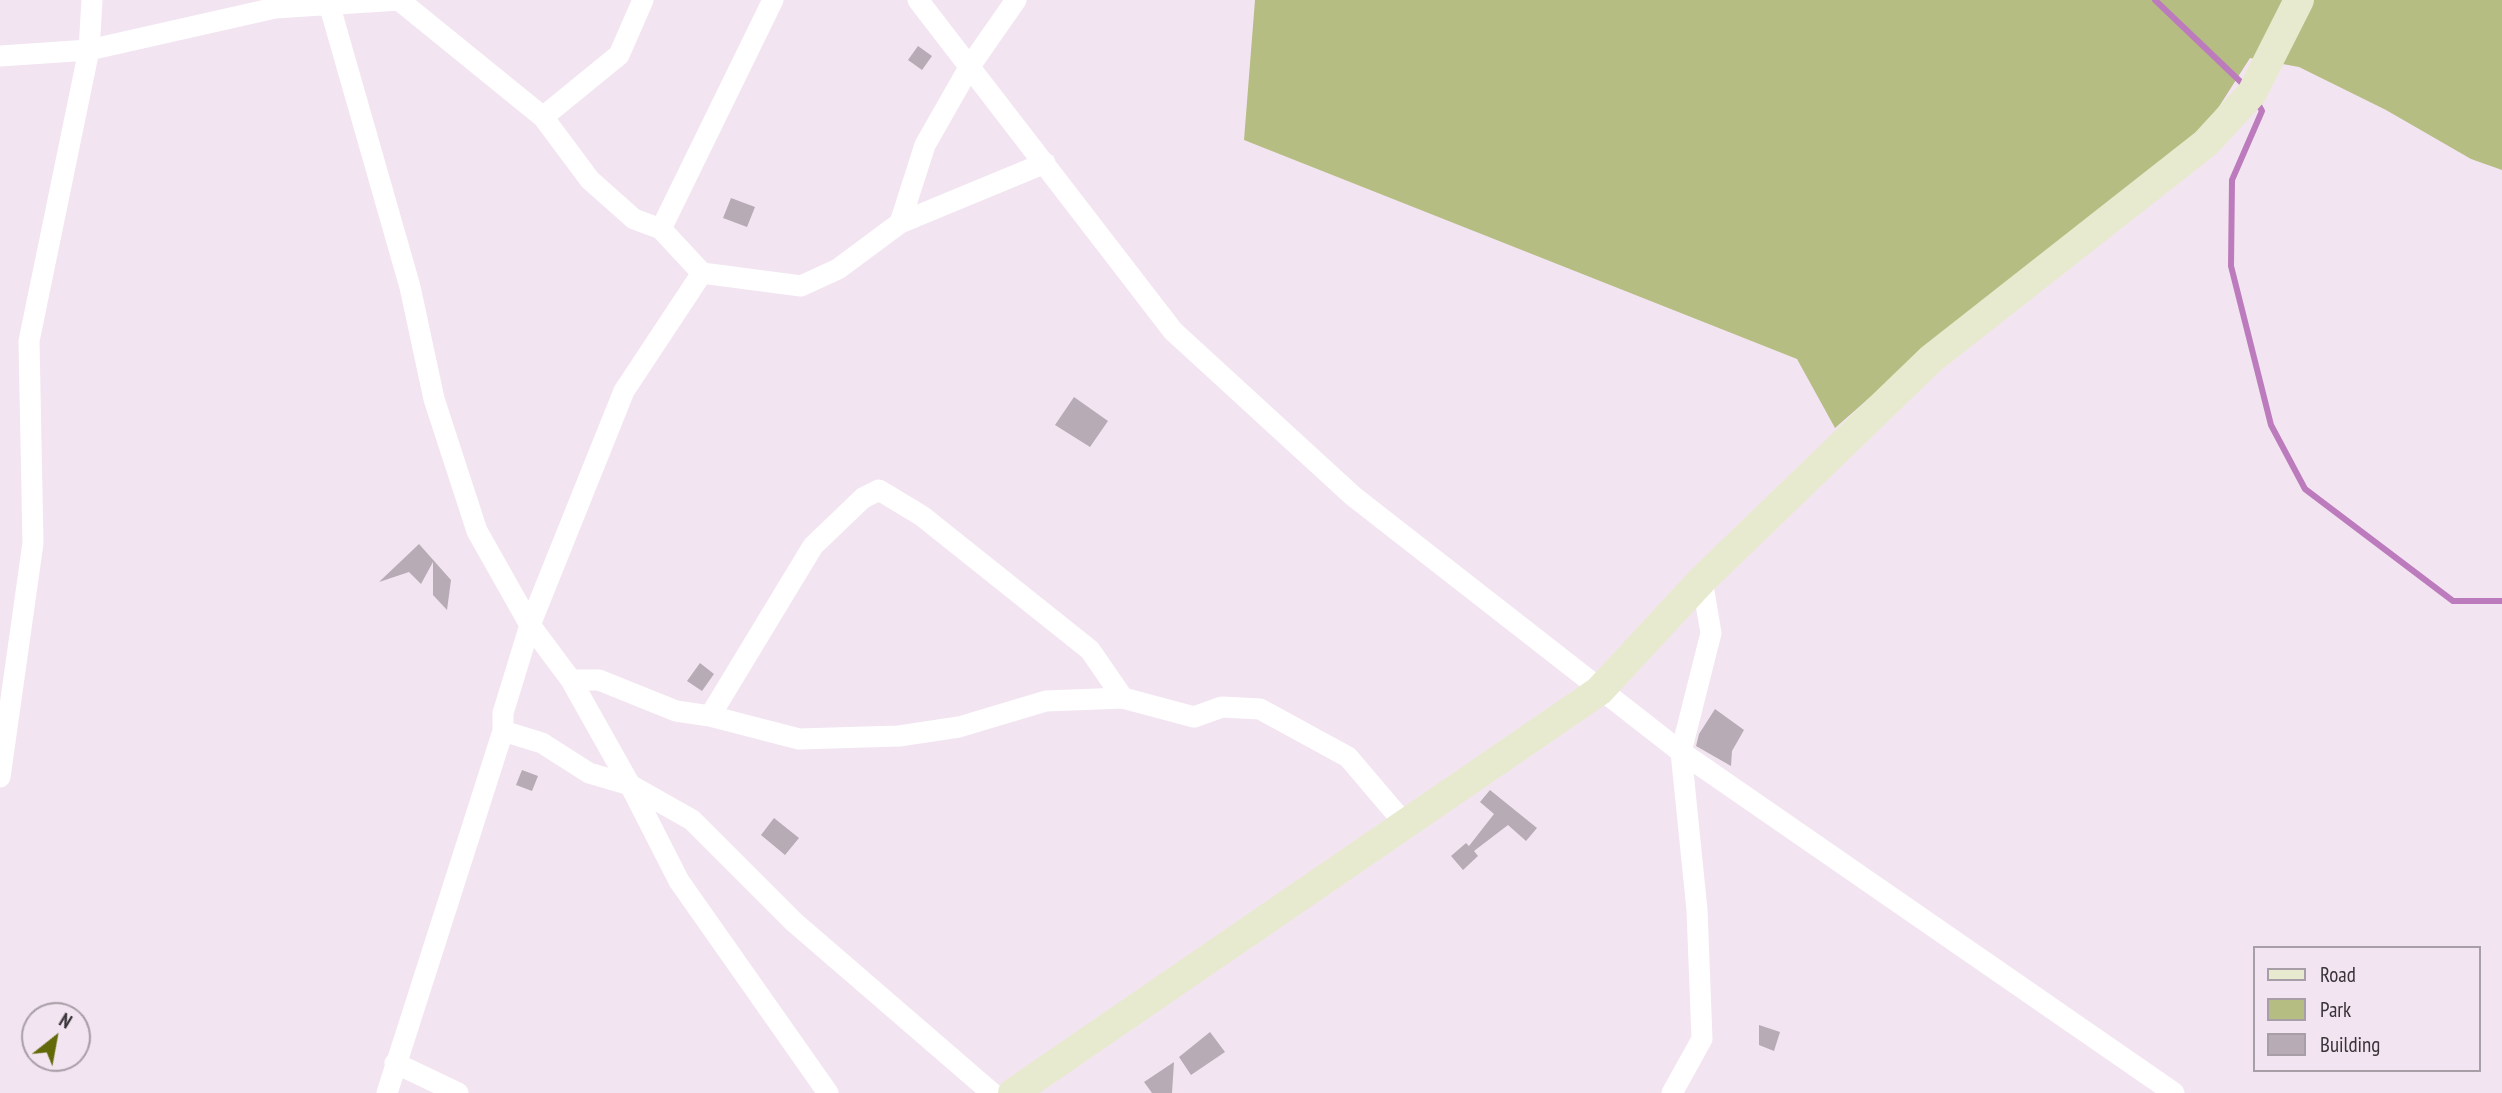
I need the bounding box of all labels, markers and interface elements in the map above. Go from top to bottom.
legend [2254,946,2481,1072]
text: Road [2320,961,2356,988]
text: Park [2320,996,2351,1023]
north arrow [21,1002,91,1072]
text: N [55,1008,76,1034]
text: Building [2320,1031,2380,1058]

